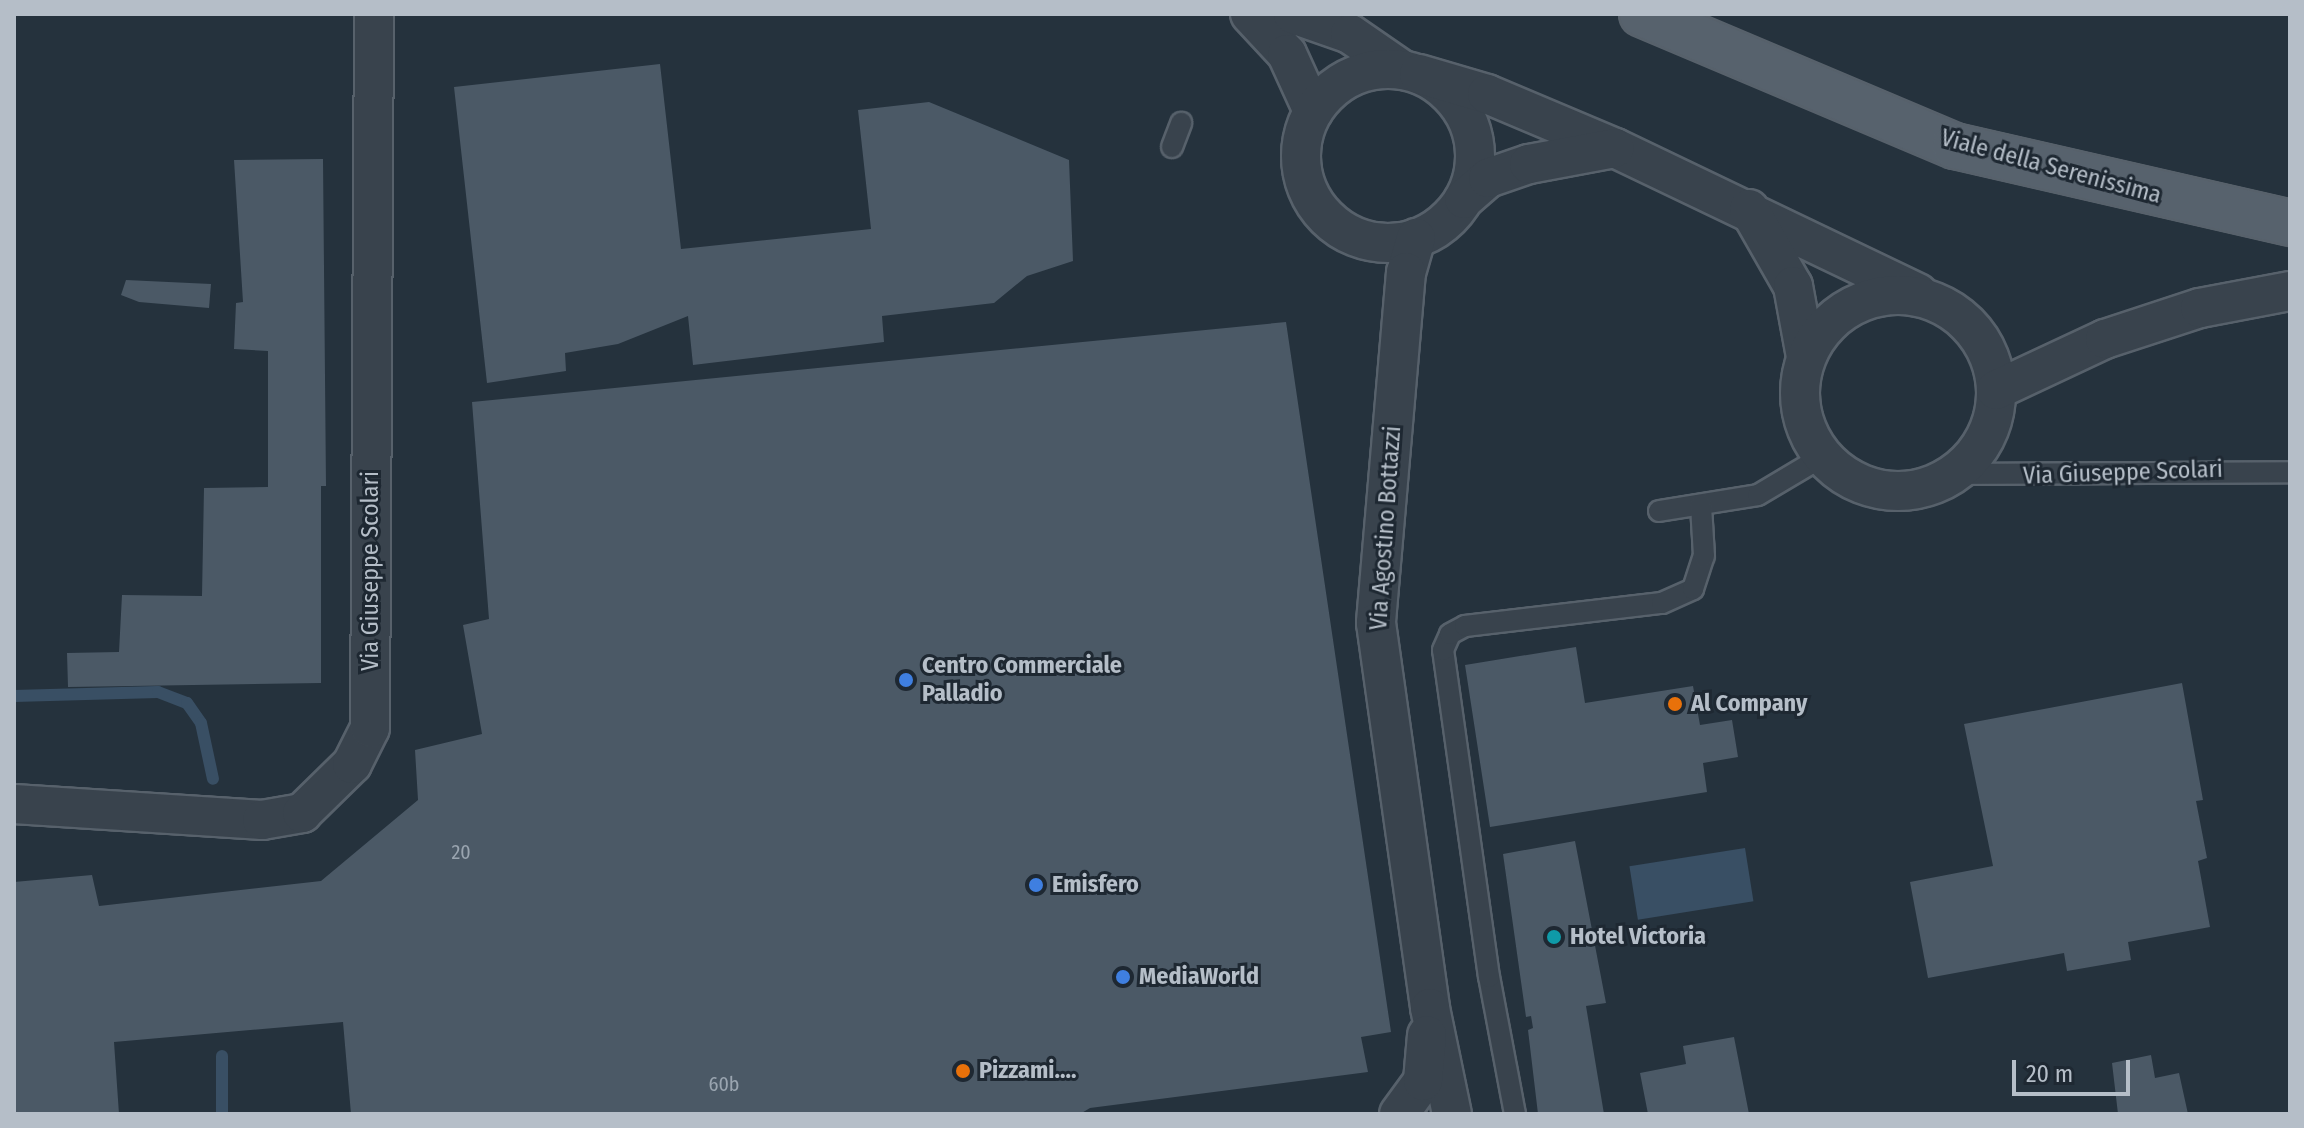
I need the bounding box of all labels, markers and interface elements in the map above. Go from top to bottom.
street label: Viale della Serenissima [1938,124,2164,210]
street label: Via Agostino Bottazzi [1364,425,1408,631]
street label: Via Giuseppe Scolari [2023,455,2223,491]
street label: Via Giuseppe Scolari [357,471,385,671]
place label: Centro Commerciale Palladio [922,652,1122,708]
marker: Centro Commerciale Palladio [897,671,915,689]
place label: Al Company [1691,690,1807,718]
marker: Al Company [1666,695,1684,713]
house number: 20 [451,840,471,864]
place label: Emisfero [1052,871,1139,899]
marker: Emisfero [1027,876,1045,894]
place label: Hotel Victoria [1570,923,1706,951]
marker: Hotel Victoria [1545,928,1563,946]
place label: MediaWorld [1139,963,1259,991]
marker: MediaWorld [1114,968,1132,986]
scale bar [2016,1044,2134,1094]
place label: Pizzami.... [979,1057,1077,1085]
text: 20 m [2026,1060,2073,1088]
marker: Pizzami.... [954,1062,972,1080]
house number: 60b [709,1072,739,1096]

